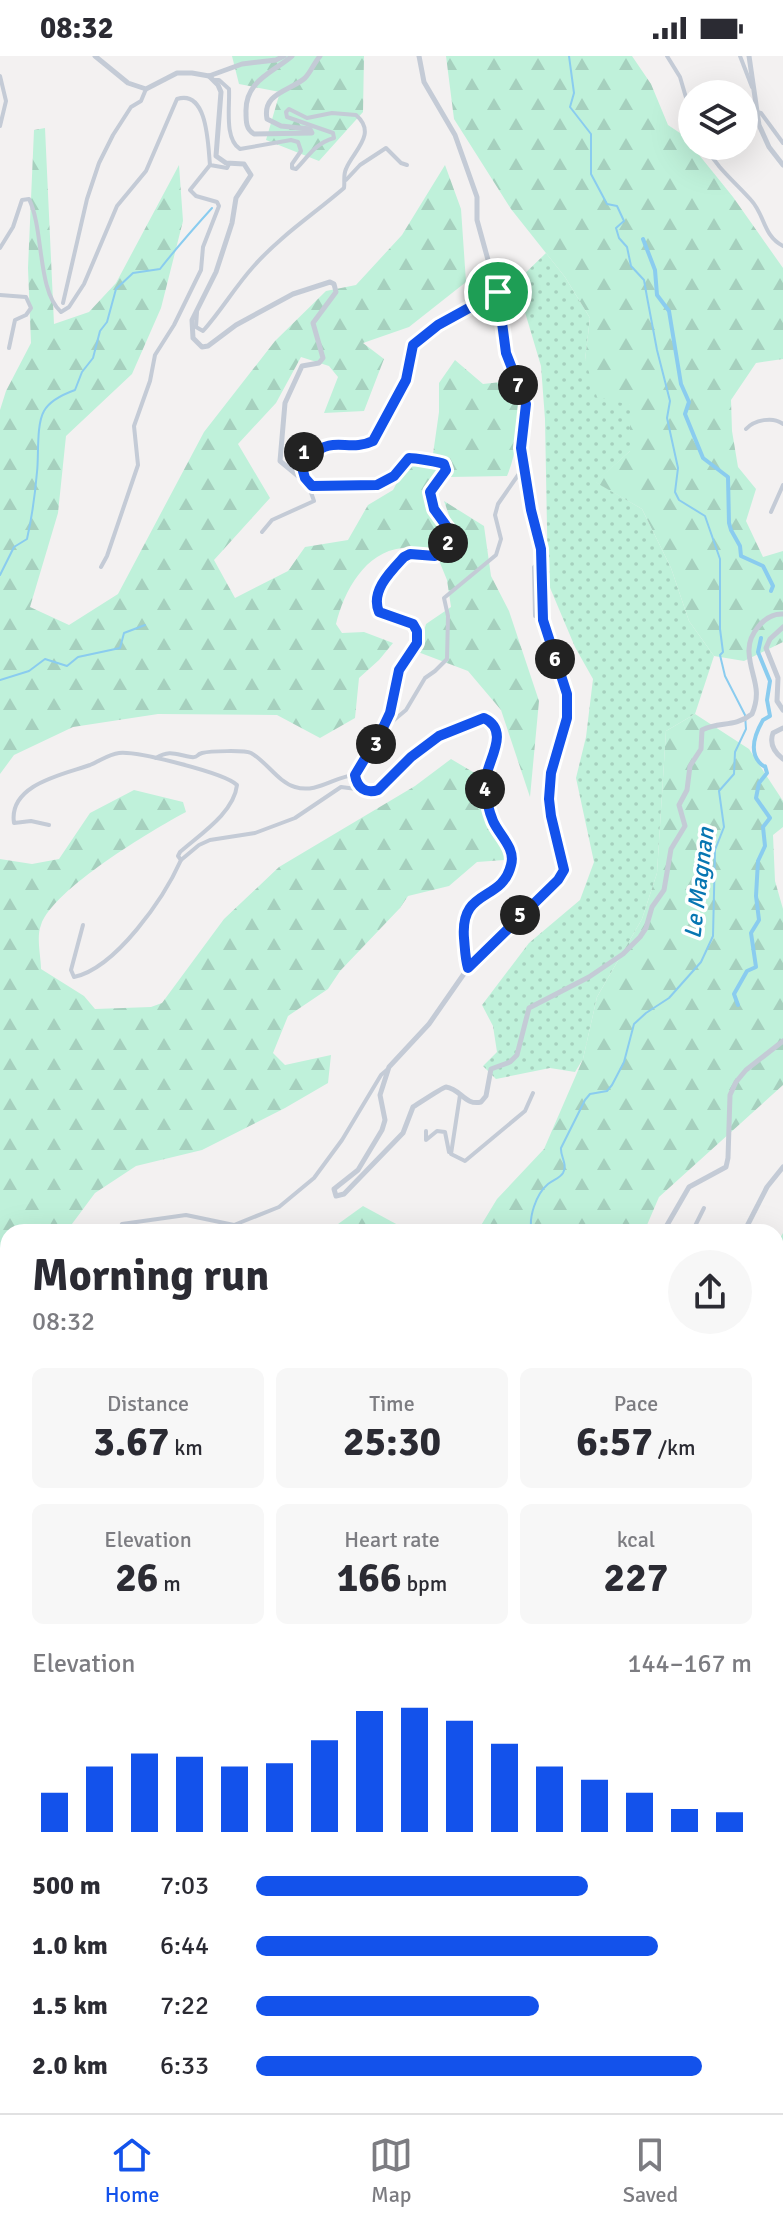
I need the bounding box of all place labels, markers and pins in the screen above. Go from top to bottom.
pin [464,258,532,326]
pin: 7 [498,365,538,405]
pin: 1 [284,432,324,472]
pin: 2 [428,523,468,563]
pin: 6 [535,639,575,679]
pin: 3 [356,724,396,764]
pin: 4 [465,769,505,809]
pin: 5 [500,895,540,935]

